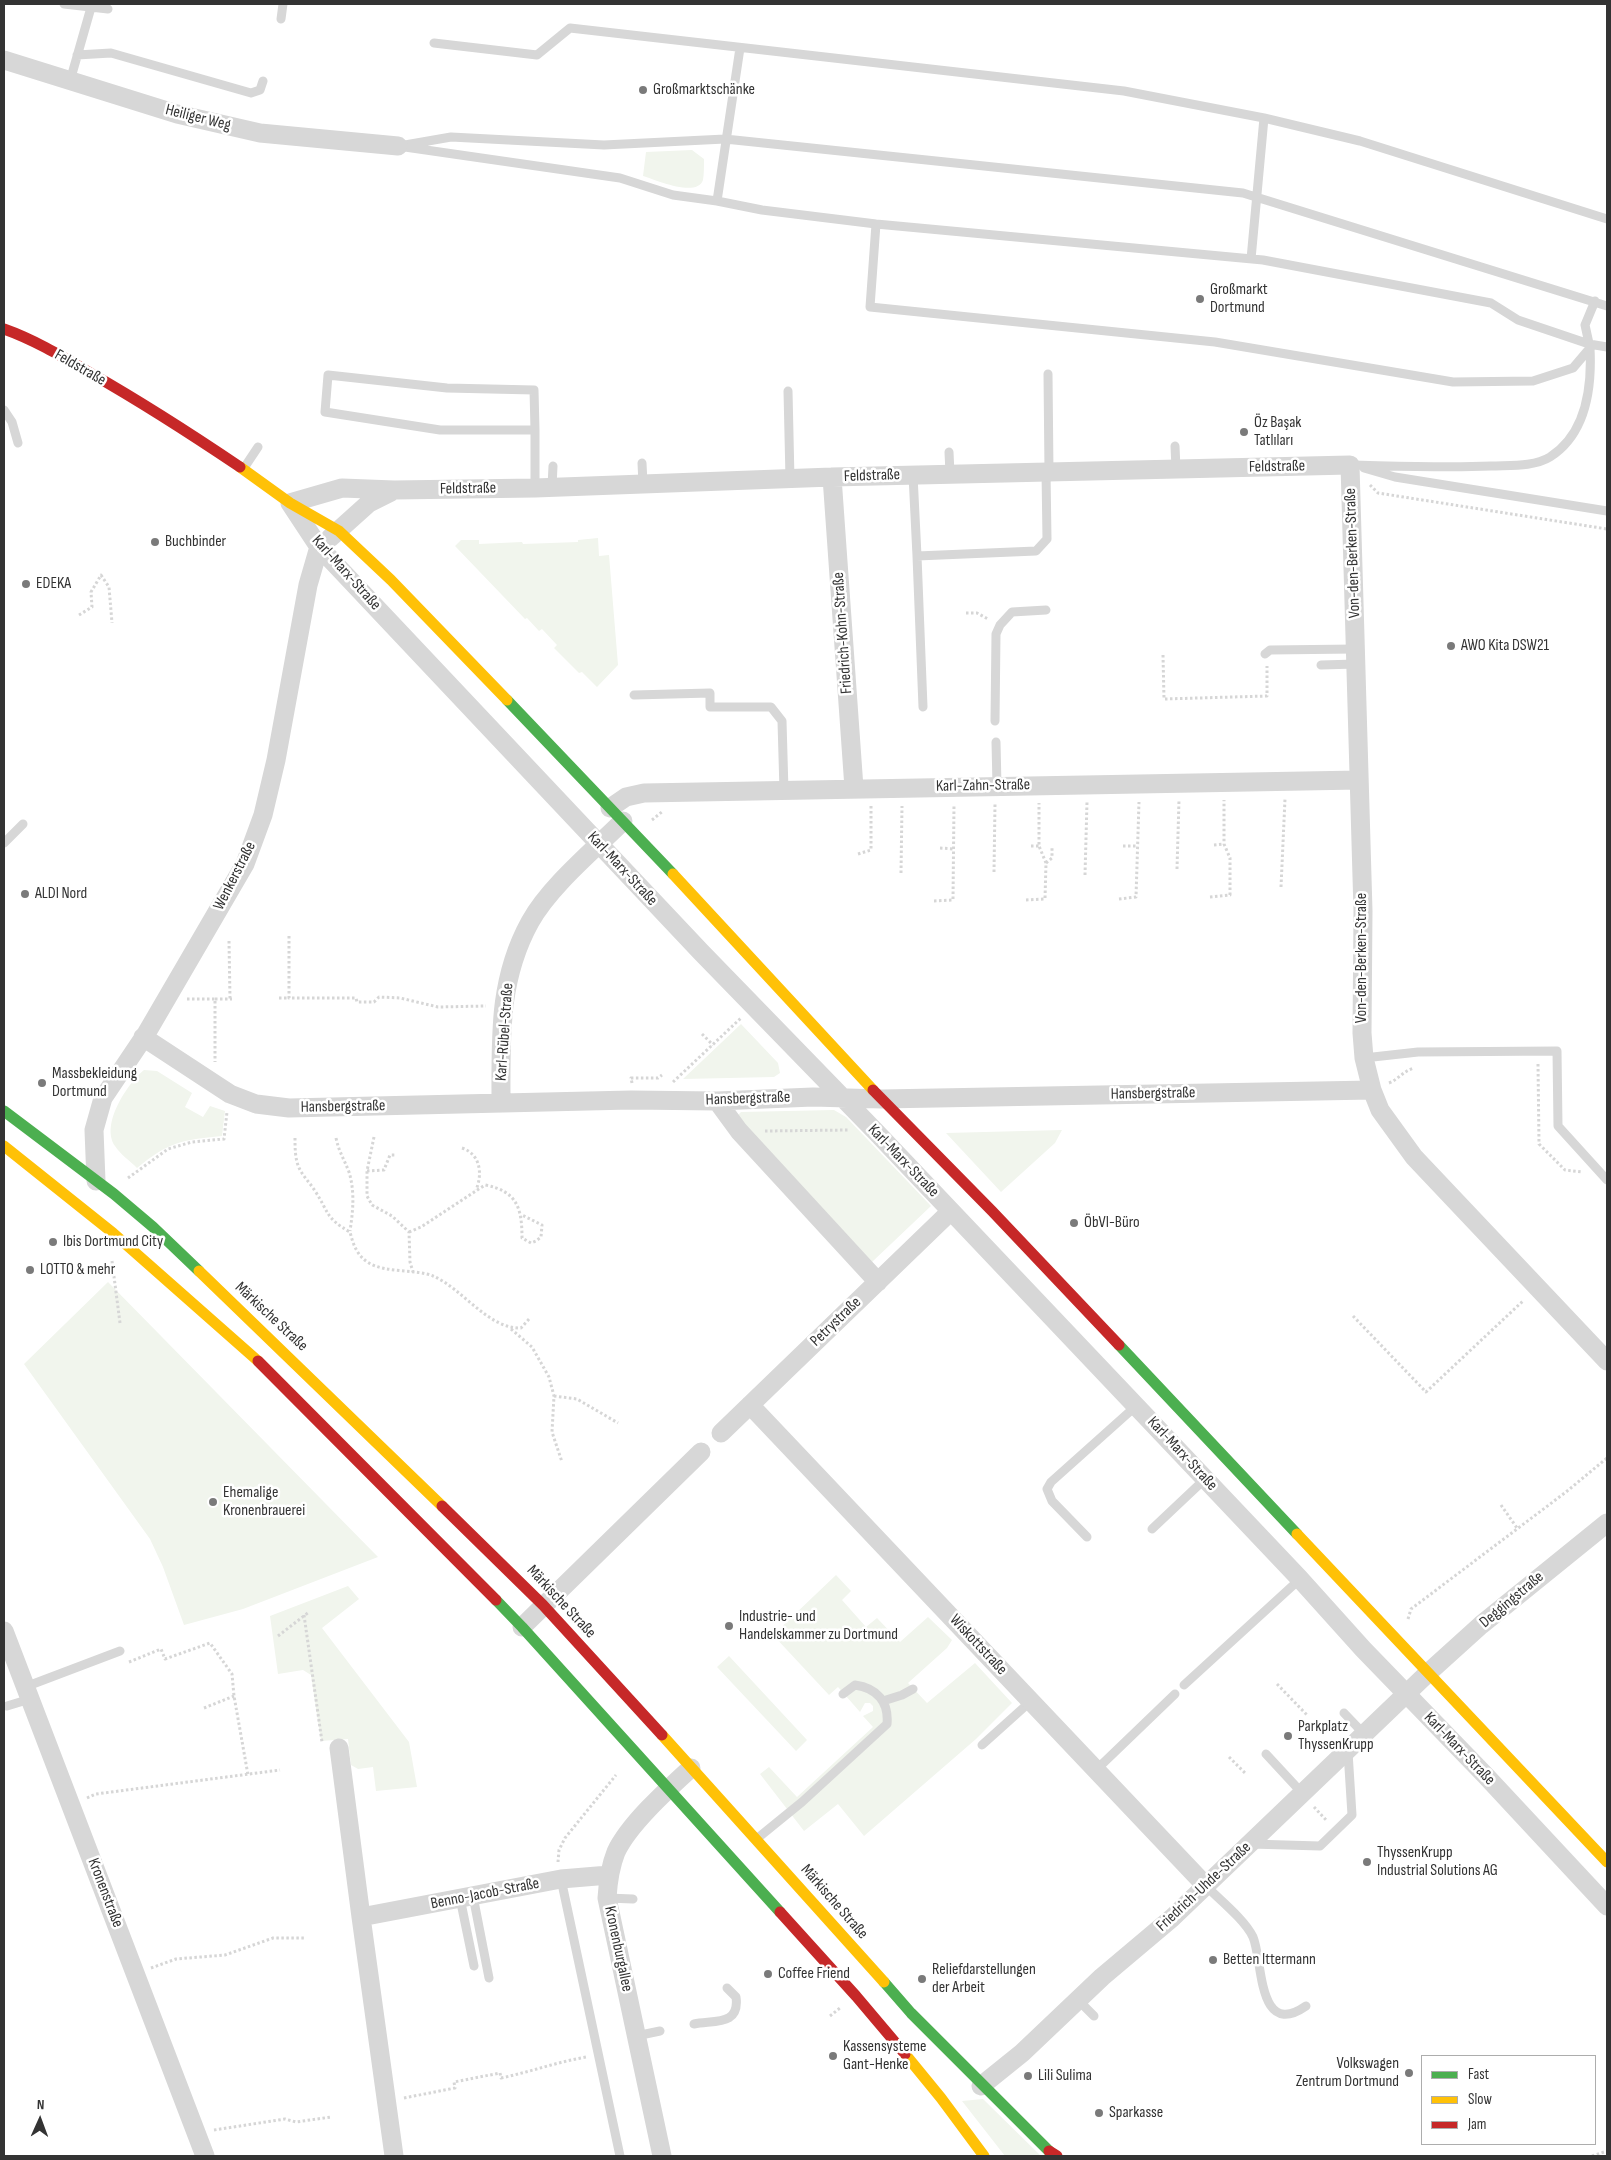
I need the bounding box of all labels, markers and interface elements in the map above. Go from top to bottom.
place label: Großmarktschänke [653,80,755,100]
marker: Großmarktschänke [637,84,649,96]
street label: Heiliger Weg [163,101,233,135]
place label: Großmarkt Dortmund [1210,280,1268,318]
marker: Großmarkt Dortmund [1194,293,1206,305]
street label: Feldstraße [51,346,109,390]
place label: Öz Başak Tatlıları [1254,413,1301,451]
marker: Öz Başak Tatlıları [1238,426,1250,438]
street label: Feldstraße [1249,457,1305,477]
street label: Feldstraße [844,465,900,487]
street label: Feldstraße [440,479,496,499]
street label: Von-den-Berken-Straße [1341,488,1365,618]
place label: Buchbinder [165,532,226,552]
street label: Karl-Marx-Straße [307,532,385,614]
marker: Buchbinder [149,536,161,548]
street label: Friedrich-Kohn-Straße [829,572,857,694]
place label: EDEKA [36,574,71,594]
marker: EDEKA [20,578,32,590]
place label: AWO Kita DSW21 [1461,636,1549,656]
marker: AWO Kita DSW21 [1445,640,1457,652]
street label: Karl-Zahn-Straße [936,776,1030,796]
street label: Karl-Marx-Straße [583,828,661,910]
street label: Wenkerstraße [210,839,260,913]
place label: ALDI Nord [35,884,87,904]
marker: ALDI Nord [19,888,31,900]
street label: Von-den-Berken-Straße [1352,893,1372,1023]
street label: Karl-Rübel-Straße [492,982,518,1082]
place label: Massbekleidung Dortmund [52,1064,137,1102]
marker: Massbekleidung Dortmund [36,1077,48,1089]
street label: Hansbergstraße [1110,1084,1196,1104]
street label: Hansbergstraße [705,1088,791,1110]
street label: Hansbergstraße [300,1097,386,1117]
street label: Karl-Marx-Straße [863,1120,943,1202]
place label: ÖbVI-Büro [1084,1213,1140,1233]
marker: ÖbVI-Büro [1068,1217,1080,1229]
place label: Ibis Dortmund City [63,1232,163,1252]
marker: Ibis Dortmund City [47,1236,59,1248]
place label: LOTTO & mehr [40,1260,115,1280]
marker: LOTTO & mehr [24,1264,36,1276]
street label: Märkische Straße [231,1278,311,1356]
street label: Petrystraße [807,1293,865,1351]
street label: Karl-Marx-Straße [1143,1413,1221,1495]
place label: Ehemalige Kronenbrauerei [223,1483,305,1521]
marker: Ehemalige Kronenbrauerei [207,1496,219,1508]
street label: Märkische Straße [522,1562,600,1642]
street label: Deggingstraße [1476,1568,1548,1632]
place label: Industrie- und Handelskammer zu Dortmund [739,1607,898,1645]
street label: Wiskottstraße [945,1611,1011,1679]
marker: Industrie- und Handelskammer zu Dortmund [723,1620,735,1632]
street label: Karl-Marx-Straße [1419,1708,1499,1790]
place label: Parkplatz ThyssenKrupp [1298,1717,1374,1755]
marker: Parkplatz ThyssenKrupp [1282,1730,1294,1742]
street label: Friedrich-Uhde-Straße [1153,1838,1255,1936]
place label: ThyssenKrupp Industrial Solutions AG [1377,1843,1498,1881]
street label: Kronenstraße [83,1856,127,1930]
marker: ThyssenKrupp Industrial Solutions AG [1361,1856,1373,1868]
street label: Märkische Straße [796,1861,872,1943]
street label: Benno-Jacob-Straße [429,1874,541,1914]
street label: Kronenburgallee [600,1905,636,1993]
place label: Betten Ittermann [1223,1950,1316,1970]
marker: Betten Ittermann [1207,1954,1219,1966]
place label: Reliefdarstellungen der Arbeit [932,1960,1036,1998]
place label: Coffee Friend [778,1964,850,1984]
marker: Coffee Friend [762,1968,774,1980]
marker: Reliefdarstellungen der Arbeit [916,1973,928,1985]
place label: Kassensysteme Gant-Henke [843,2037,926,2075]
marker: Kassensysteme Gant-Henke [827,2050,839,2062]
place label: Volkswagen Zentrum Dortmund [1296,2054,1399,2092]
legend [1421,2055,1596,2145]
text: Fast [1468,2065,1489,2084]
place label: Lili Sulima [1038,2066,1092,2086]
marker: Volkswagen Zentrum Dortmund [1403,2067,1415,2079]
marker: Lili Sulima [1022,2070,1034,2082]
text: Slow [1468,2090,1492,2109]
north arrow [15,2095,65,2145]
text: N [36,2096,45,2113]
place label: Sparkasse [1109,2103,1163,2123]
marker: Sparkasse [1093,2107,1105,2119]
text: Jam [1468,2115,1486,2134]

